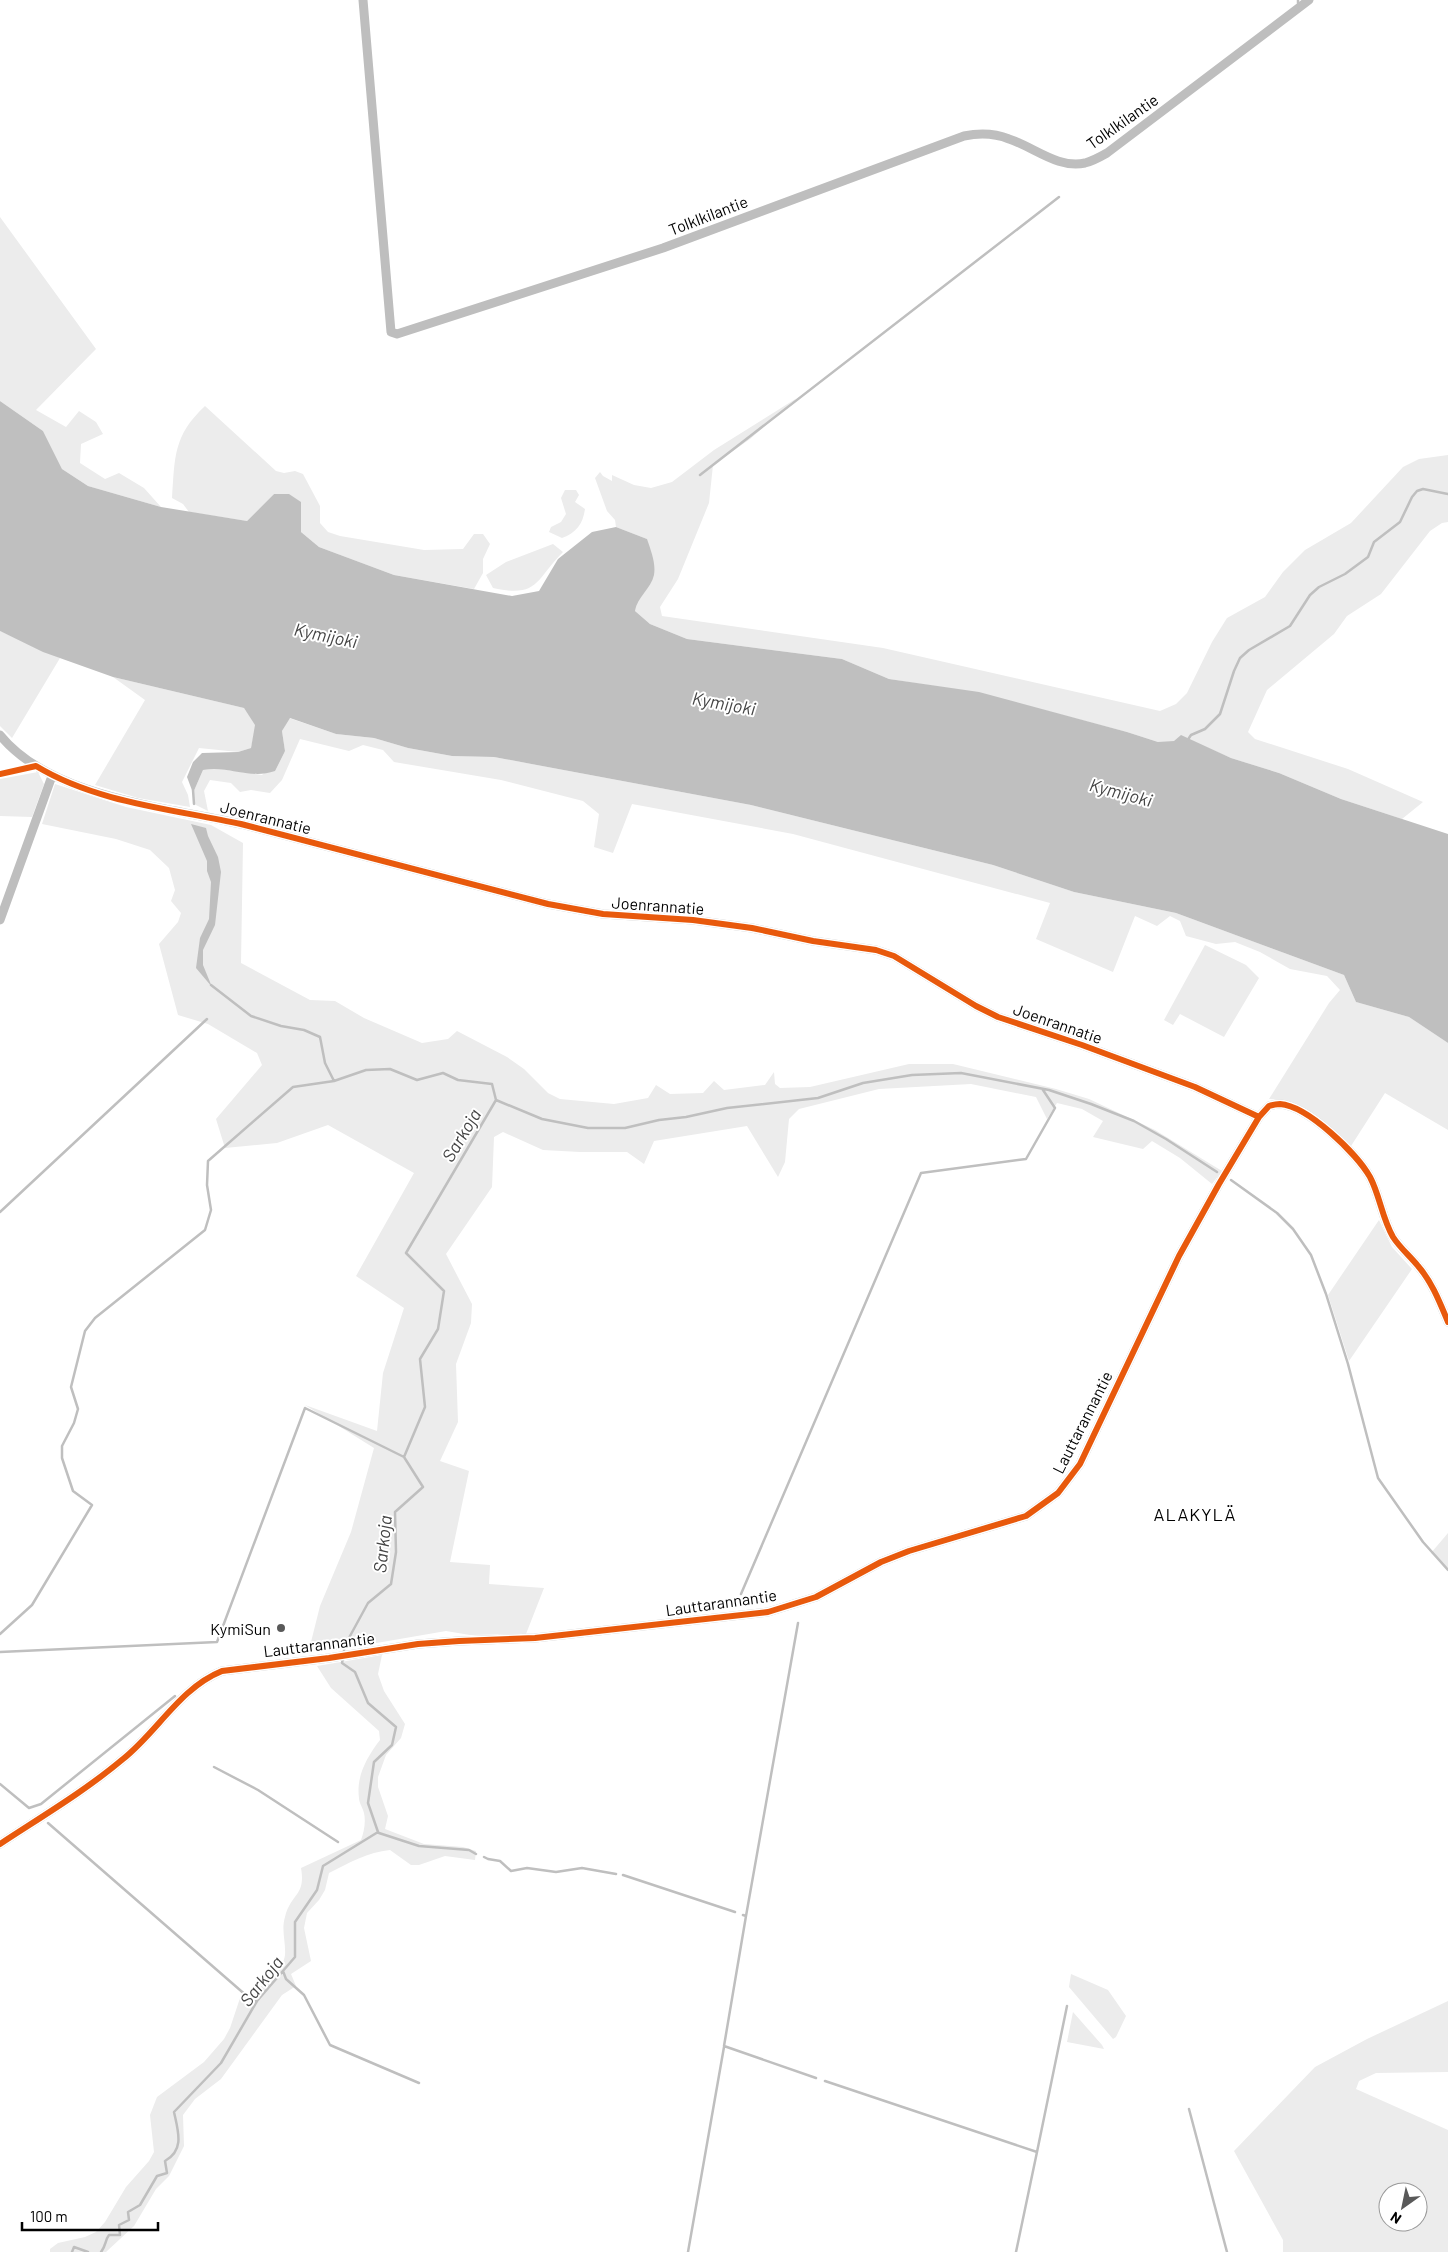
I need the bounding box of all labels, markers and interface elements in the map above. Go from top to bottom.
street label: Tolklkilantie [1083,89,1161,153]
street label: Tolklkilantie [666,191,750,239]
water label: Kymijoki [292,618,360,653]
water label: Kymijoki [690,687,758,720]
water label: Kymijoki [1087,773,1155,811]
street label: Joenrannatie [219,797,313,837]
street label: Joenrannatie [611,892,705,918]
street label: Joenrannatie [1011,999,1105,1047]
water label: Sarkoja [437,1105,485,1165]
street label: Lauttarannantie [1048,1368,1116,1476]
district label: ALAKYLÄ [1154,1503,1236,1525]
water label: Sarkoja [368,1514,396,1574]
street label: Lauttarannantie [664,1585,778,1619]
place label: KymiSun [210,1619,271,1638]
marker: KymiSun [275,1622,287,1634]
street label: Lauttarannantie [262,1628,376,1660]
water label: Sarkoja [235,1951,287,2011]
north arrow [1378,2182,1428,2232]
scale bar [22,2200,159,2232]
text: 100 m [30,2207,68,2225]
text: N [1387,2209,1404,2228]

